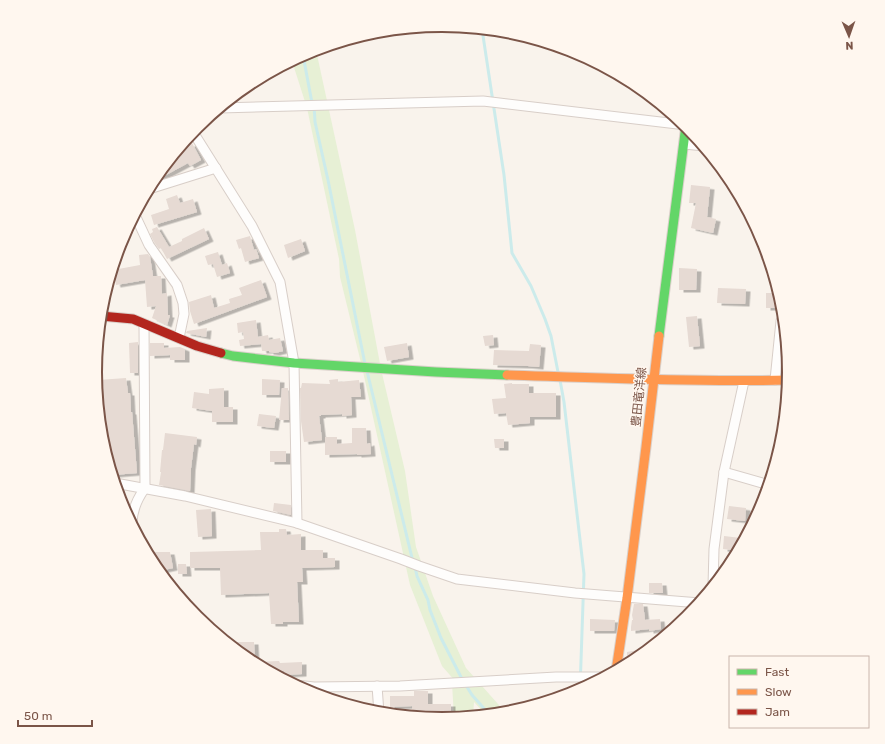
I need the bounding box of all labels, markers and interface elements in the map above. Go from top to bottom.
north arrow [829,16,869,56]
text: N [845,39,854,52]
street label: 豊田竜洋線 [629,366,649,428]
legend [729,656,869,728]
text: Fast [765,665,789,679]
text: Slow [765,685,792,699]
scale bar [18,702,92,728]
text: Jam [765,705,790,719]
text: 50 m [24,709,52,723]

